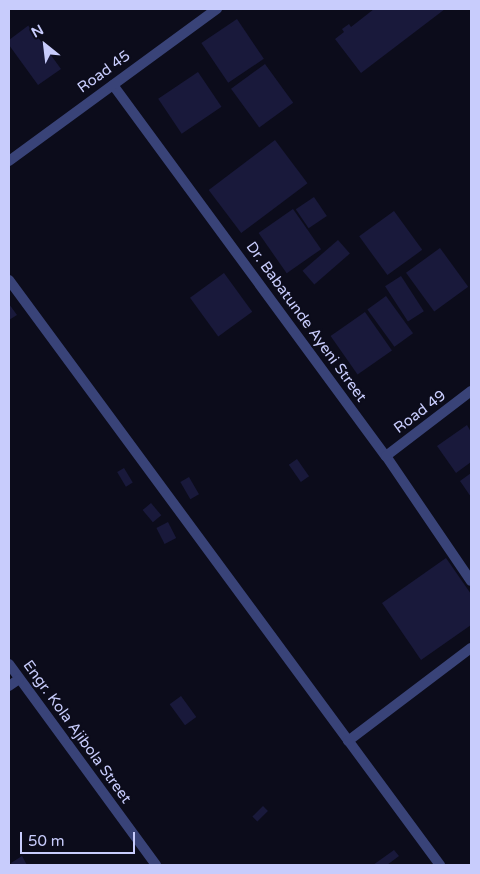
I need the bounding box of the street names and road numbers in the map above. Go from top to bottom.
street label: Road 45 [74,47,134,97]
street label: Dr. Babatunde Ayeni Street [242,238,370,406]
street label: Road 49 [390,387,450,437]
street label: Engr. Kola Ajibola Street [19,657,135,807]

